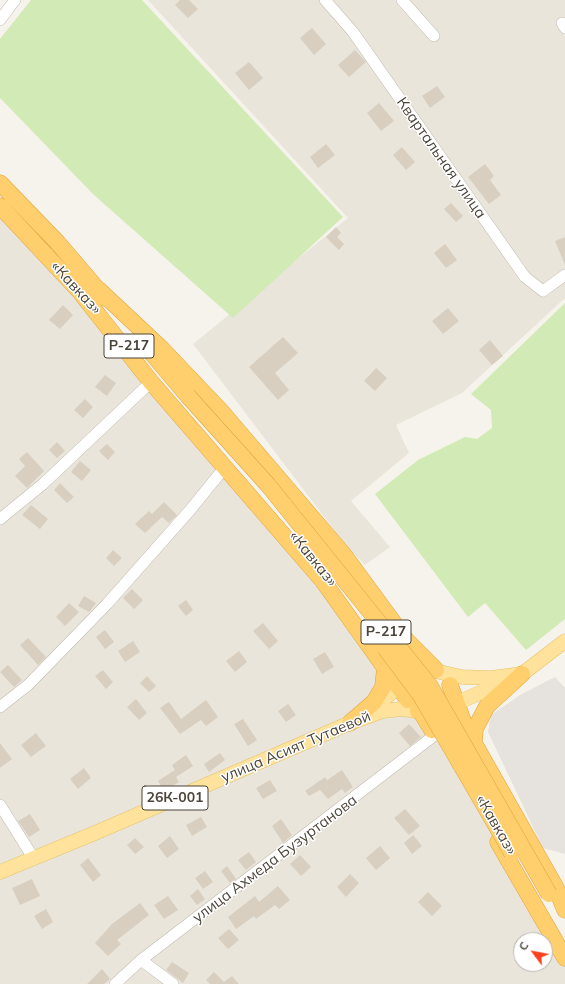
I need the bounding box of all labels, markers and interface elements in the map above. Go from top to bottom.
street label: Квартальная улица [392,94,490,222]
street label: «Кавказ» [47,258,105,318]
road number: Р-217 [104,334,154,358]
street label: «Кавказ» [285,528,341,590]
road number: Р-217 [361,620,411,644]
street label: улица Асият Тутаевой [219,707,373,787]
road number: 26К-001 [142,786,208,810]
street label: улица Ахмеда Бузуртанова [189,791,361,927]
street label: «Кавказ» [472,792,520,858]
north arrow [513,932,553,972]
text: С [516,939,532,953]

